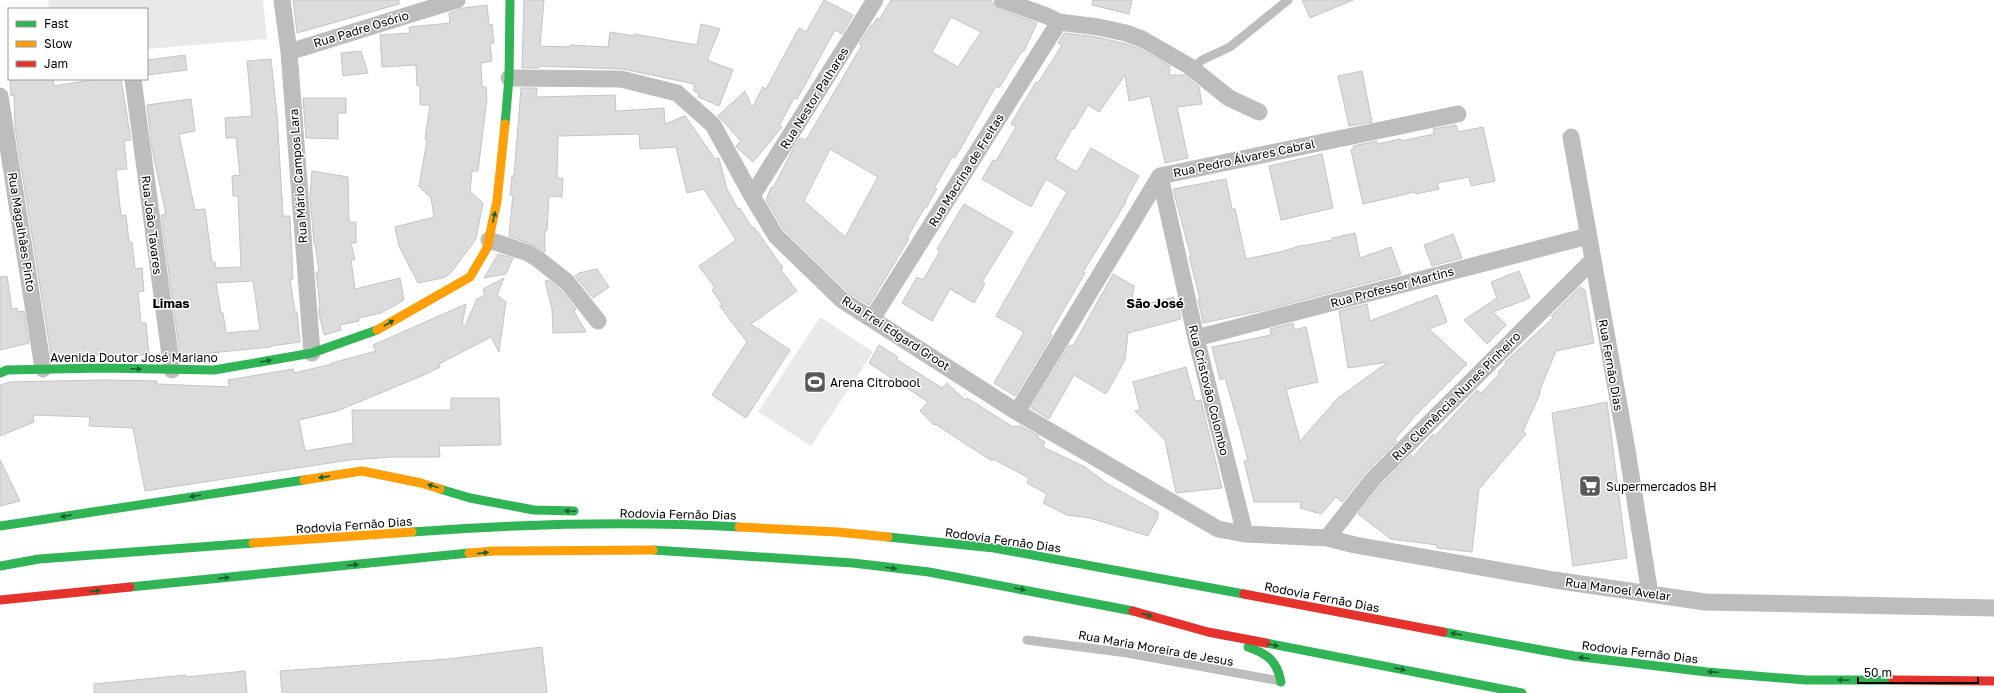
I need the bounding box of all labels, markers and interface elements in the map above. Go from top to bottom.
street label: Rua Padre Osório [312,7,410,51]
legend [8,8,148,80]
text: Fast [44,16,69,31]
text: Slow [44,36,72,51]
street label: Rua Nestor Palhares [777,44,851,152]
text: Jam [44,56,68,71]
street label: Rua Mário Campos Lara [286,108,310,244]
street label: Rua Macrina de Freitas [925,111,1007,229]
street label: Rua Pedro Álvares Cabral [1172,136,1316,180]
street label: Rua Magalhães Pinto [5,171,39,293]
street label: Rua João Tavares [138,175,166,275]
one-way arrow [491,211,497,224]
street label: Rua Professor Martins [1329,263,1455,311]
street label: Rua Frei Edgard Groot [839,292,953,374]
district label: Limas [152,295,190,311]
district label: São José [1126,295,1184,311]
street label: Rua Fernão Dias [1596,318,1626,412]
one-way arrow [383,320,395,327]
street label: Rua Cristovão Colombo [1186,323,1232,457]
street label: Rua Clemência Nunes Pinheiro [1388,328,1524,464]
street label: Avenida Doutor José Mariano [50,350,218,365]
one-way arrow [259,358,272,364]
one-way arrow [130,366,143,372]
sports icon: Arena Citrobool [802,369,828,395]
place label: Arena Citrobool [830,375,920,390]
supermarket icon: Supermercados BH [1577,473,1603,499]
one-way arrow [317,474,330,480]
place label: Supermercados BH [1606,479,1717,494]
one-way arrow [426,483,438,489]
one-way arrow [189,493,201,499]
street label: Rodovia Fernão Dias [619,505,737,523]
one-way arrow [563,508,576,514]
one-way arrow [60,513,73,519]
street label: Rodovia Fernão Dias [295,513,413,537]
street label: Rodovia Fernão Dias [944,524,1062,556]
one-way arrow [477,549,489,556]
one-way arrow [347,562,359,569]
one-way arrow [885,565,897,571]
street label: Rua Manoel Avelar [1564,574,1672,604]
one-way arrow [218,575,230,581]
street label: Rodovia Fernão Dias [1263,578,1381,616]
one-way arrow [1014,586,1026,592]
one-way arrow [88,587,101,594]
one-way arrow [1141,612,1153,618]
street label: Rua Maria Moreira de Jesus [1077,627,1235,669]
one-way arrow [1450,631,1462,637]
street label: Rodovia Fernão Dias [1581,637,1699,667]
one-way arrow [1267,642,1279,648]
one-way arrow [1578,654,1590,661]
scale bar [1858,659,1978,685]
text: 50 m [1864,665,1892,680]
one-way arrow [1394,667,1406,673]
one-way arrow [1707,669,1719,676]
one-way arrow [1837,677,1849,684]

